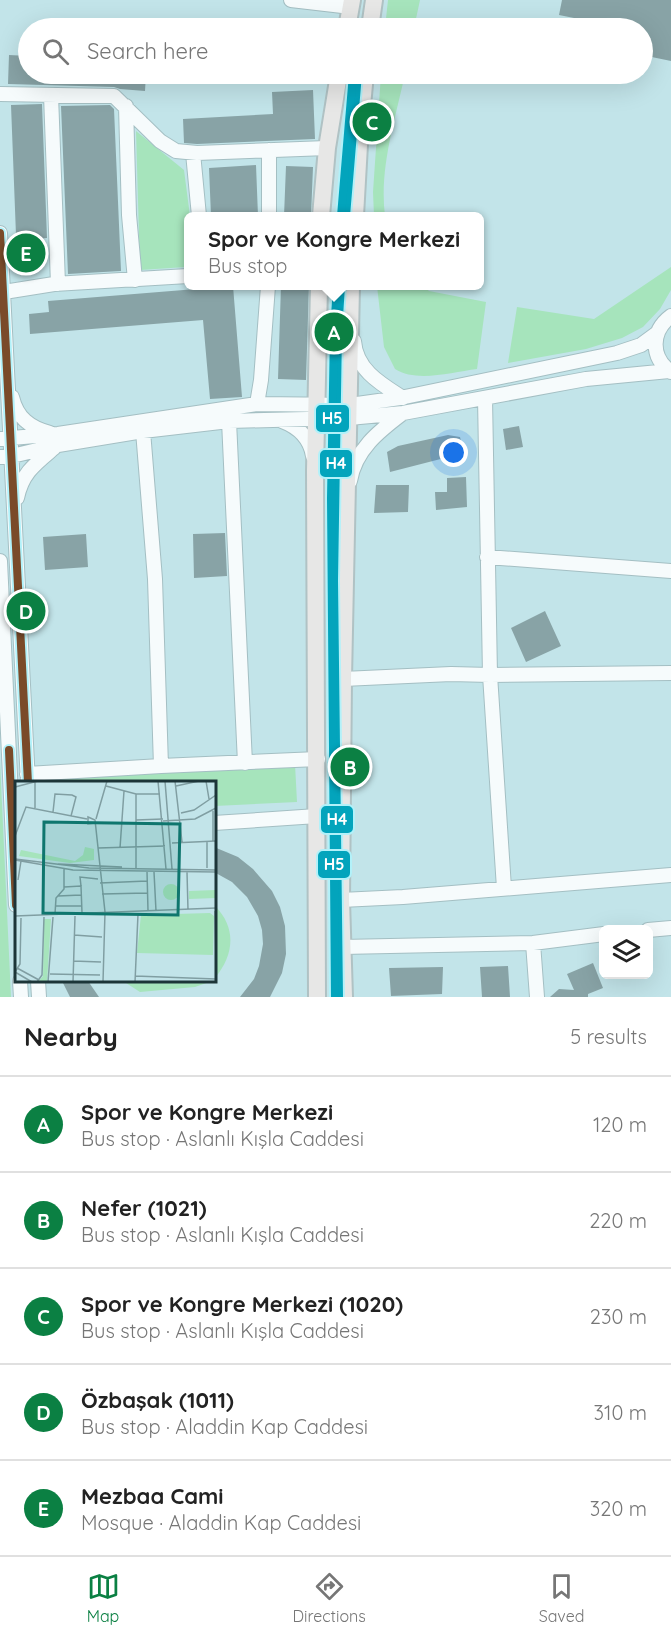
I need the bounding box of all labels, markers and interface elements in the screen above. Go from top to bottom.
search box [18,18,653,84]
icon: search [39,35,72,68]
text: Search here [87,37,208,65]
pin: C [352,100,392,144]
popup [184,212,484,290]
text: Spor ve Kongre Merkezi [208,225,460,253]
pin: E [6,230,46,276]
text: Bus stop [208,253,287,278]
pin: A [314,310,354,354]
line badge: H5 [315,404,350,433]
text: H5 [322,408,342,428]
your location [439,438,468,467]
line badge: H4 [319,449,353,478]
text: H4 [326,453,347,473]
pin: D [6,588,46,634]
pin: B [330,744,370,789]
inset map [15,781,216,982]
line badge: H4 [320,805,354,834]
text: H4 [327,809,348,829]
line badge: H5 [317,850,351,879]
text: H5 [324,854,344,874]
map controls [599,925,653,979]
button: layers [599,925,653,979]
text: Nearby [24,1020,118,1053]
text: 5 results [570,1024,647,1049]
text: Spor ve Kongre Merkezi [81,1098,333,1126]
text: A [37,1112,50,1137]
text: 120 m [593,1112,647,1137]
text: Bus stop · Aslanlı Kışla Caddesi [81,1126,364,1151]
text: Nefer (1021) [81,1194,207,1222]
text: B [37,1208,50,1233]
text: 220 m [589,1208,647,1233]
text: Bus stop · Aslanlı Kışla Caddesi [81,1222,364,1247]
text: Spor ve Kongre Merkezi (1020) [81,1290,403,1318]
text: C [37,1304,50,1329]
text: 230 m [590,1304,647,1329]
text: Bus stop · Aslanlı Kışla Caddesi [81,1318,364,1343]
text: Özbaşak (1011) [81,1386,234,1414]
text: D [36,1400,51,1425]
text: 310 m [594,1400,647,1425]
text: Bus stop · Aladdin Kap Caddesi [81,1414,368,1439]
text: Mezbaa Cami [81,1482,224,1510]
text: E [38,1496,49,1521]
text: 320 m [590,1496,647,1521]
text: Mosque · Aladdin Kap Caddesi [81,1510,361,1535]
tab: Map [87,1570,120,1626]
tab: Directions [293,1570,366,1626]
tab: Saved [539,1570,584,1626]

